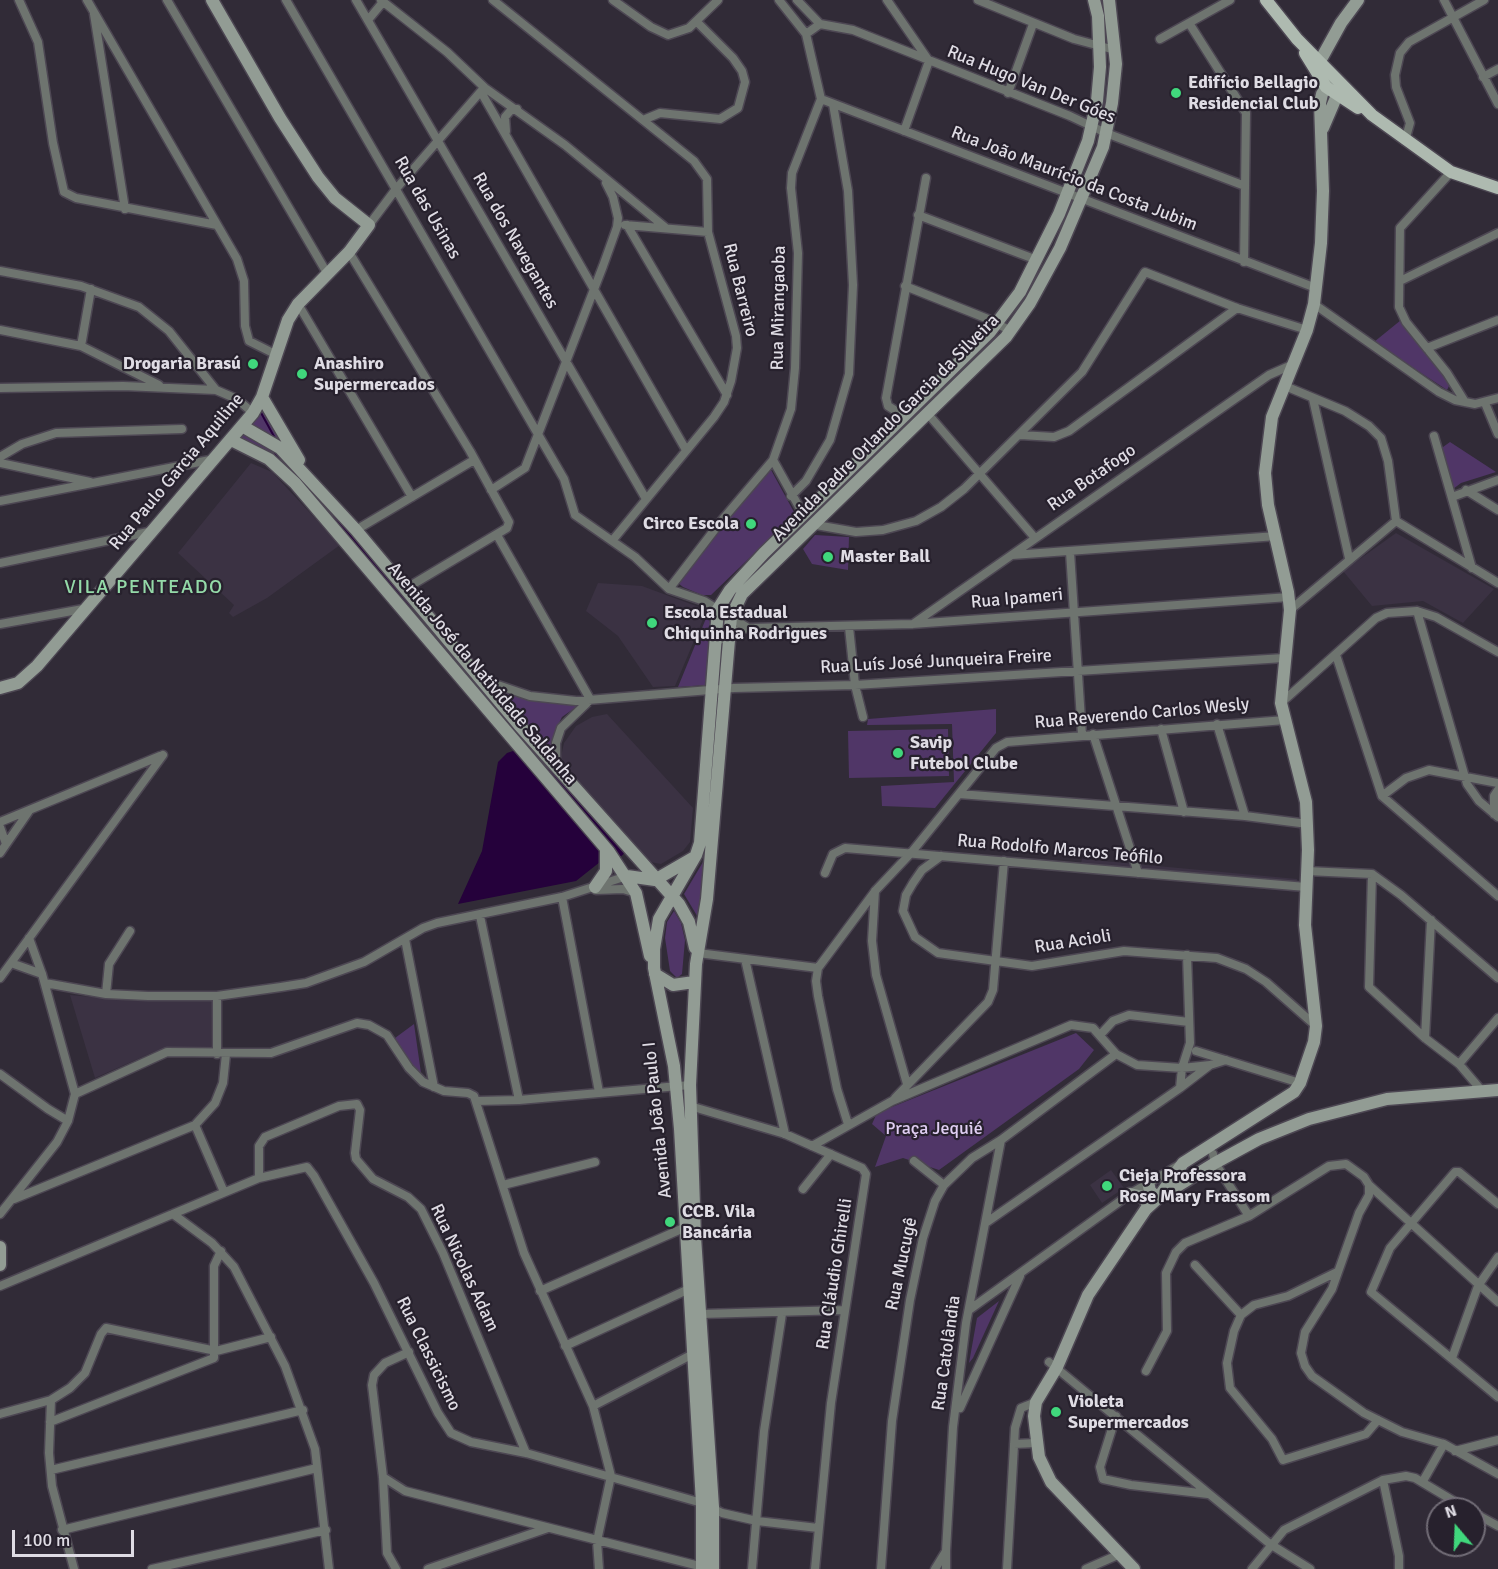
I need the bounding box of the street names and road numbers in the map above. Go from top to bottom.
street label: Rua Hugo Van Der Góes [944,41,1118,129]
street label: Rua João Maurício da Costa Jubim [948,122,1200,236]
street label: Rua das Usinas [389,153,465,263]
street label: Rua dos Navegantes [467,169,563,313]
street label: Rua Barreiro [718,241,762,339]
street label: Rua Mirangaoba [767,245,791,371]
street label: Avenida Padre Orlando Garcia da Silveira [768,310,1004,546]
street label: Rua Paulo Garcia Aquiline [105,389,249,555]
street label: Rua Botafogo [1044,440,1140,516]
street label: Avenida José da Natividade Saldanha [382,558,582,790]
street label: Rua Ipameri [970,584,1064,614]
street label: Rua Luís José Junqueira Freire [820,645,1052,679]
street label: Rua Reverendo Carlos Wesly [1034,694,1250,734]
street label: Rua Rodolfo Marcos Teófilo [956,830,1164,870]
street label: Rua Acioli [1033,925,1113,959]
street label: Avenida João Paulo I [639,1041,677,1199]
street label: Rua Cláudio Ghirelli [812,1197,858,1351]
street label: Rua Nicolas Adam [425,1201,503,1335]
street label: Rua Mucugê [882,1216,922,1312]
street label: Rua Classicismo [391,1293,465,1415]
street label: Rua Catolândia [928,1294,966,1412]

